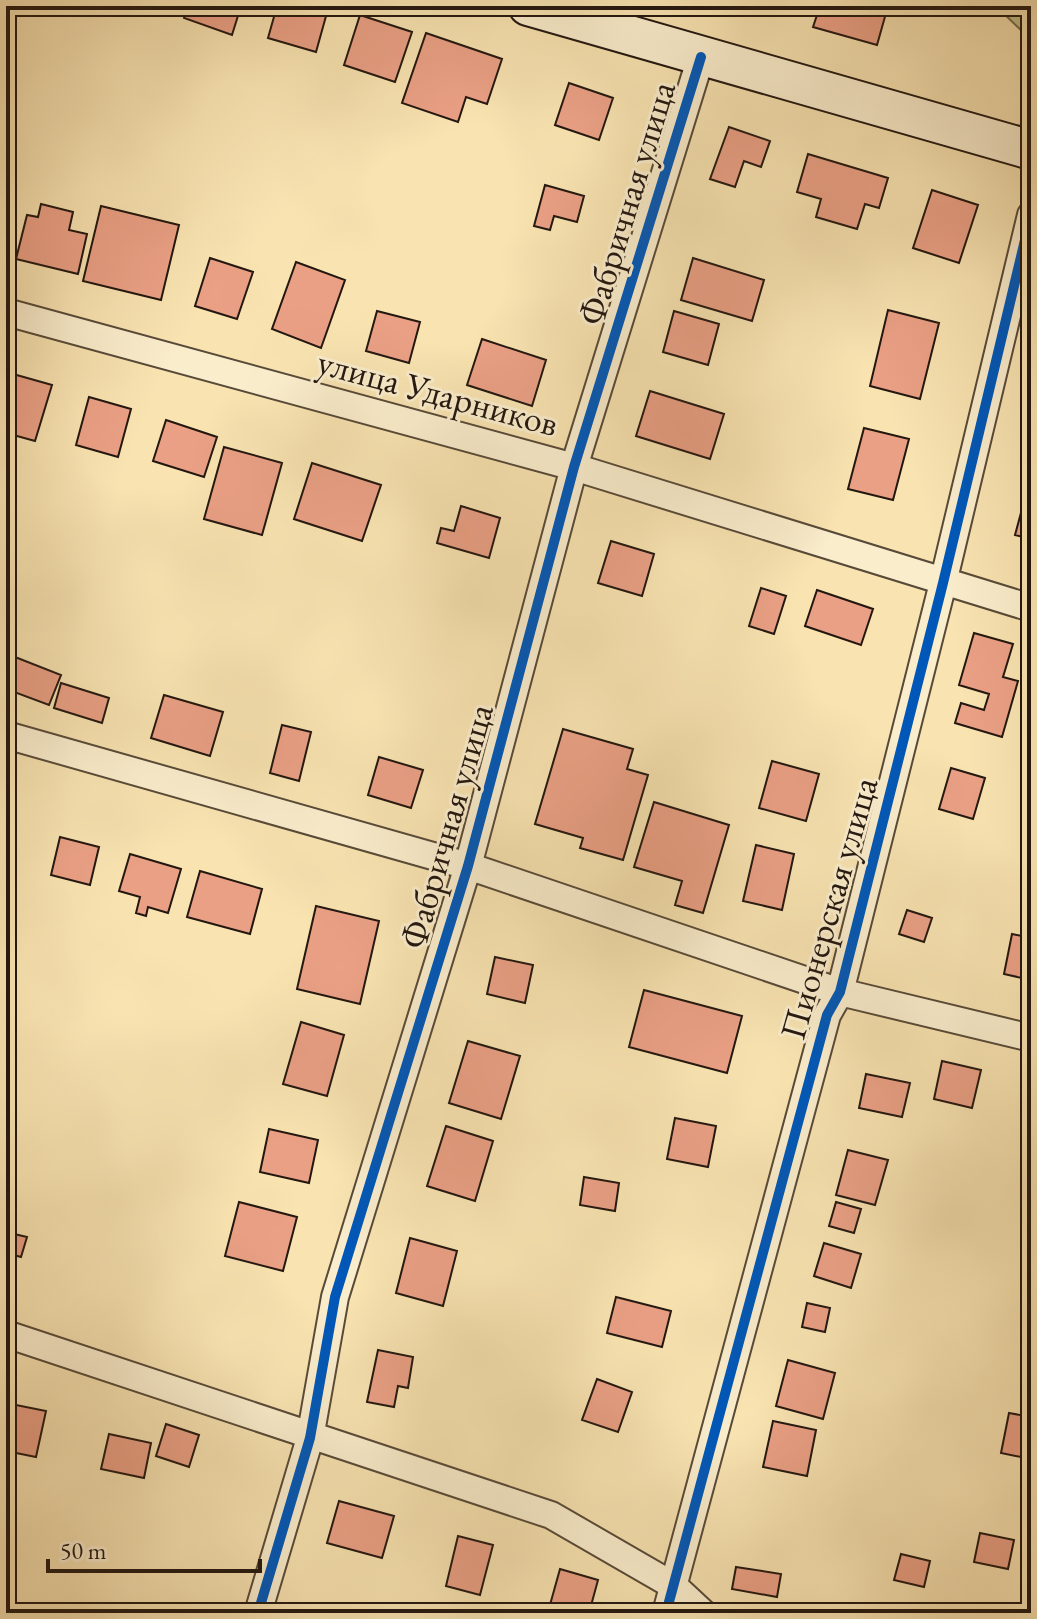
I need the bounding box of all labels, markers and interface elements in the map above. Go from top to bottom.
street label: Фабричная улица [567,75,686,331]
street label: улица Ударников [312,338,563,447]
street label: Фабричная улица [389,698,504,954]
street label: Пионерская улица [769,771,889,1045]
scale bar [48,1523,260,1573]
text: 50 m [60,1535,107,1566]

